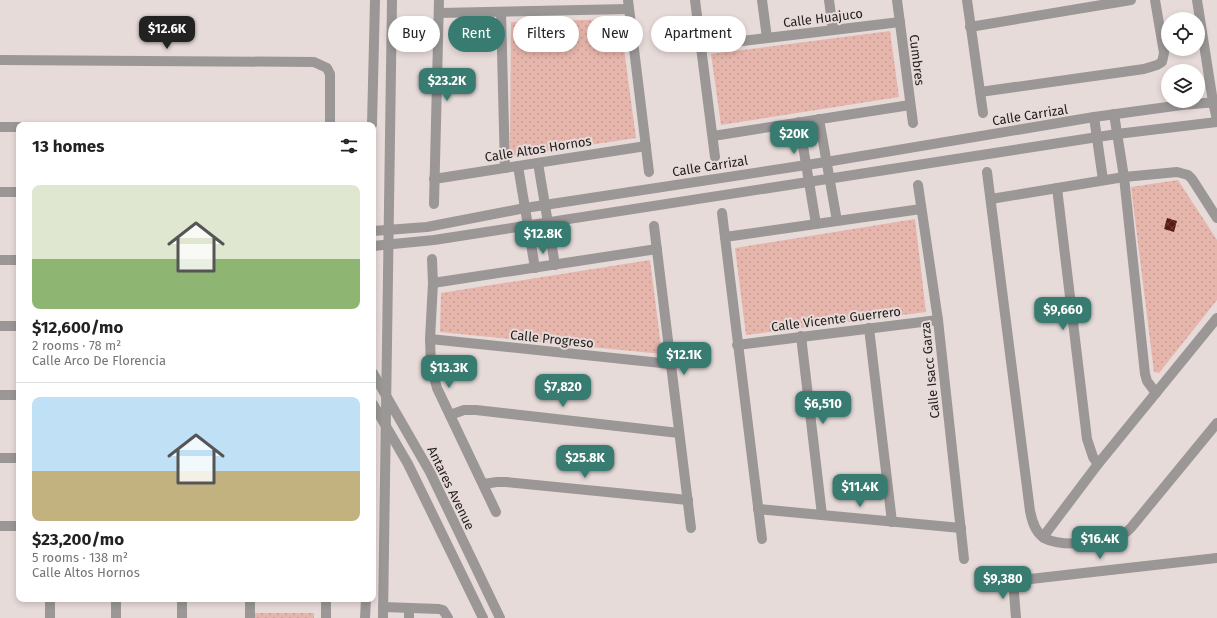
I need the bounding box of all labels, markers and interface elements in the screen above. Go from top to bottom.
street label: Calle Huajuco [782,6,864,30]
map controls [1161,12,1205,108]
button: locate [1161,12,1205,56]
pin: $12.6K [134,16,200,50]
chip: Buy [388,16,440,52]
chip: Rent [448,16,505,52]
chip: Filters [513,16,579,52]
chip: New [587,16,643,52]
chip: Apartment [651,16,746,52]
text: $12.6K [148,21,186,36]
street label: Cumbres [906,34,928,86]
button: layers [1161,64,1205,108]
pin: $23.2K [414,68,480,102]
text: $23.2K [428,73,466,88]
street label: Calle Carrizal [991,102,1069,128]
pin: $20K [770,121,818,155]
text: $20K [779,126,809,141]
street label: Calle Altos Hornos [484,133,592,165]
icon: filters [338,135,360,157]
text: 13 homes [32,136,104,157]
street label: Calle Carrizal [671,153,749,179]
icon: home [160,211,232,283]
pin: $12.8K [510,221,576,255]
text: $12.8K [524,226,562,241]
pin: $9,660 [1030,297,1096,331]
text: $9,660 [1043,302,1083,317]
street label: Calle Vicente Guerrero [770,304,902,334]
text: $12,600/mo [32,317,123,338]
street label: Calle Isacc Garza [917,321,943,419]
street label: Calle Progreso [510,327,594,351]
text: 2 rooms · 78 m² [32,338,121,353]
pin: $12.1K [651,342,717,376]
text: $12.1K [666,347,702,362]
text: Calle Arco De Florencia [32,353,166,368]
pin: $13.3K [416,355,482,389]
text: $13.3K [430,360,468,375]
pin: $7,820 [530,374,596,408]
text: $7,820 [544,379,582,394]
pin: $6,510 [790,391,856,425]
text: $6,510 [804,396,842,411]
icon: home [160,423,232,495]
street label: Antares Avenue [424,444,478,532]
pin: $25.8K [552,445,618,479]
text: $25.8K [565,450,605,465]
pin: $11.4K [827,474,893,508]
text: $11.4K [842,479,878,494]
pin: $16.4K [1067,526,1133,560]
text: $23,200/mo [32,529,124,550]
text: $16.4K [1081,531,1119,546]
text: 5 rooms · 138 m² [32,550,128,565]
text: Calle Altos Hornos [32,565,140,580]
pin: $9,380 [970,566,1036,600]
text: $9,380 [983,571,1023,586]

